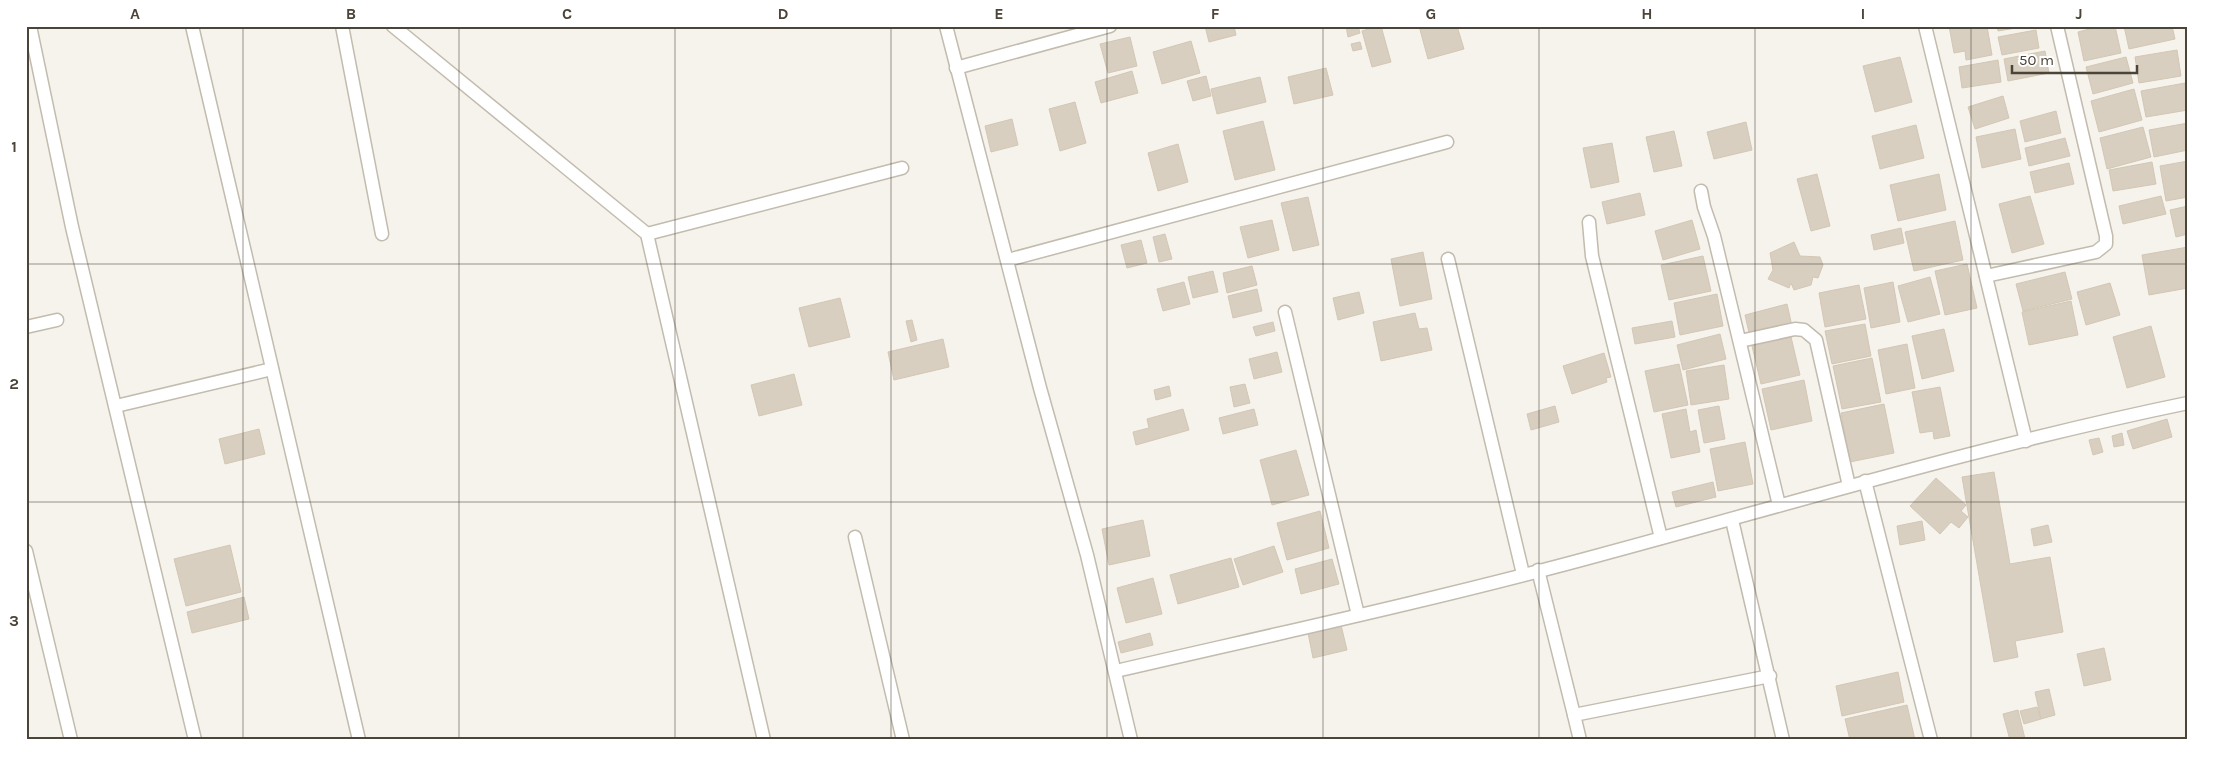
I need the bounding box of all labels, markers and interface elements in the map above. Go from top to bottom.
text: A [130,4,140,23]
text: B [346,4,356,23]
text: C [562,4,572,23]
text: D [778,4,789,23]
text: E [994,4,1004,23]
text: F [1211,4,1220,23]
text: G [1426,4,1436,23]
text: H [1641,4,1653,23]
text: I [1861,4,1865,23]
text: J [2075,4,2083,23]
scale bar [2012,42,2136,74]
text: 50 m [2019,51,2054,69]
text: 1 [11,137,17,156]
text: 2 [9,374,19,393]
text: 3 [9,611,19,630]

